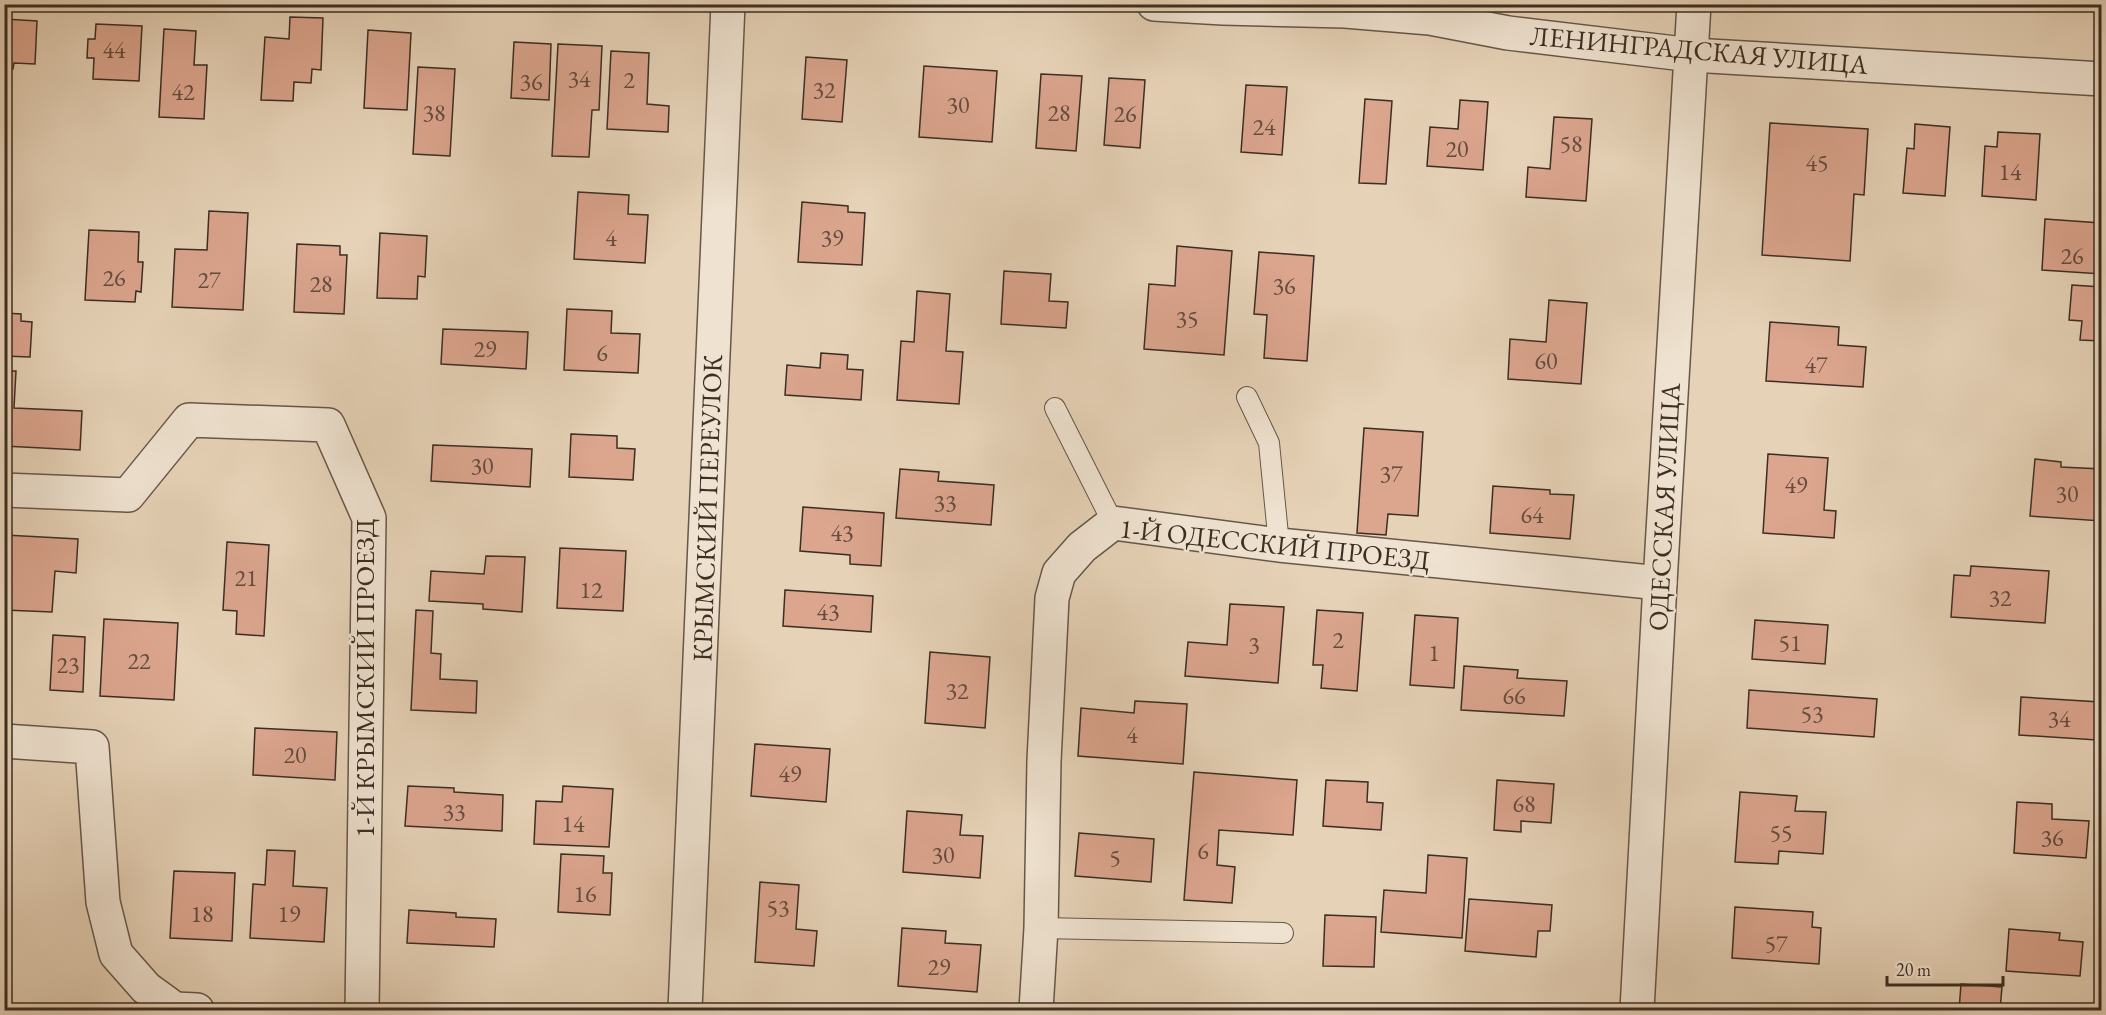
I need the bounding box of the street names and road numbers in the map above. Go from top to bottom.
street label: ЛЕНИНГРАДСКАЯ УЛИЦА [1529,18,1870,82]
street label: КРЫМСКИЙ ПЕРЕУЛОК [684,354,730,662]
street label: ОДЕССКАЯ УЛИЦА [1640,382,1688,632]
street label: 1-Й ОДЕССКИЙ ПРОЕЗД [1118,510,1432,578]
street label: 1-Й КРЫМСКИЙ ПРОЕЗД [347,518,382,838]

